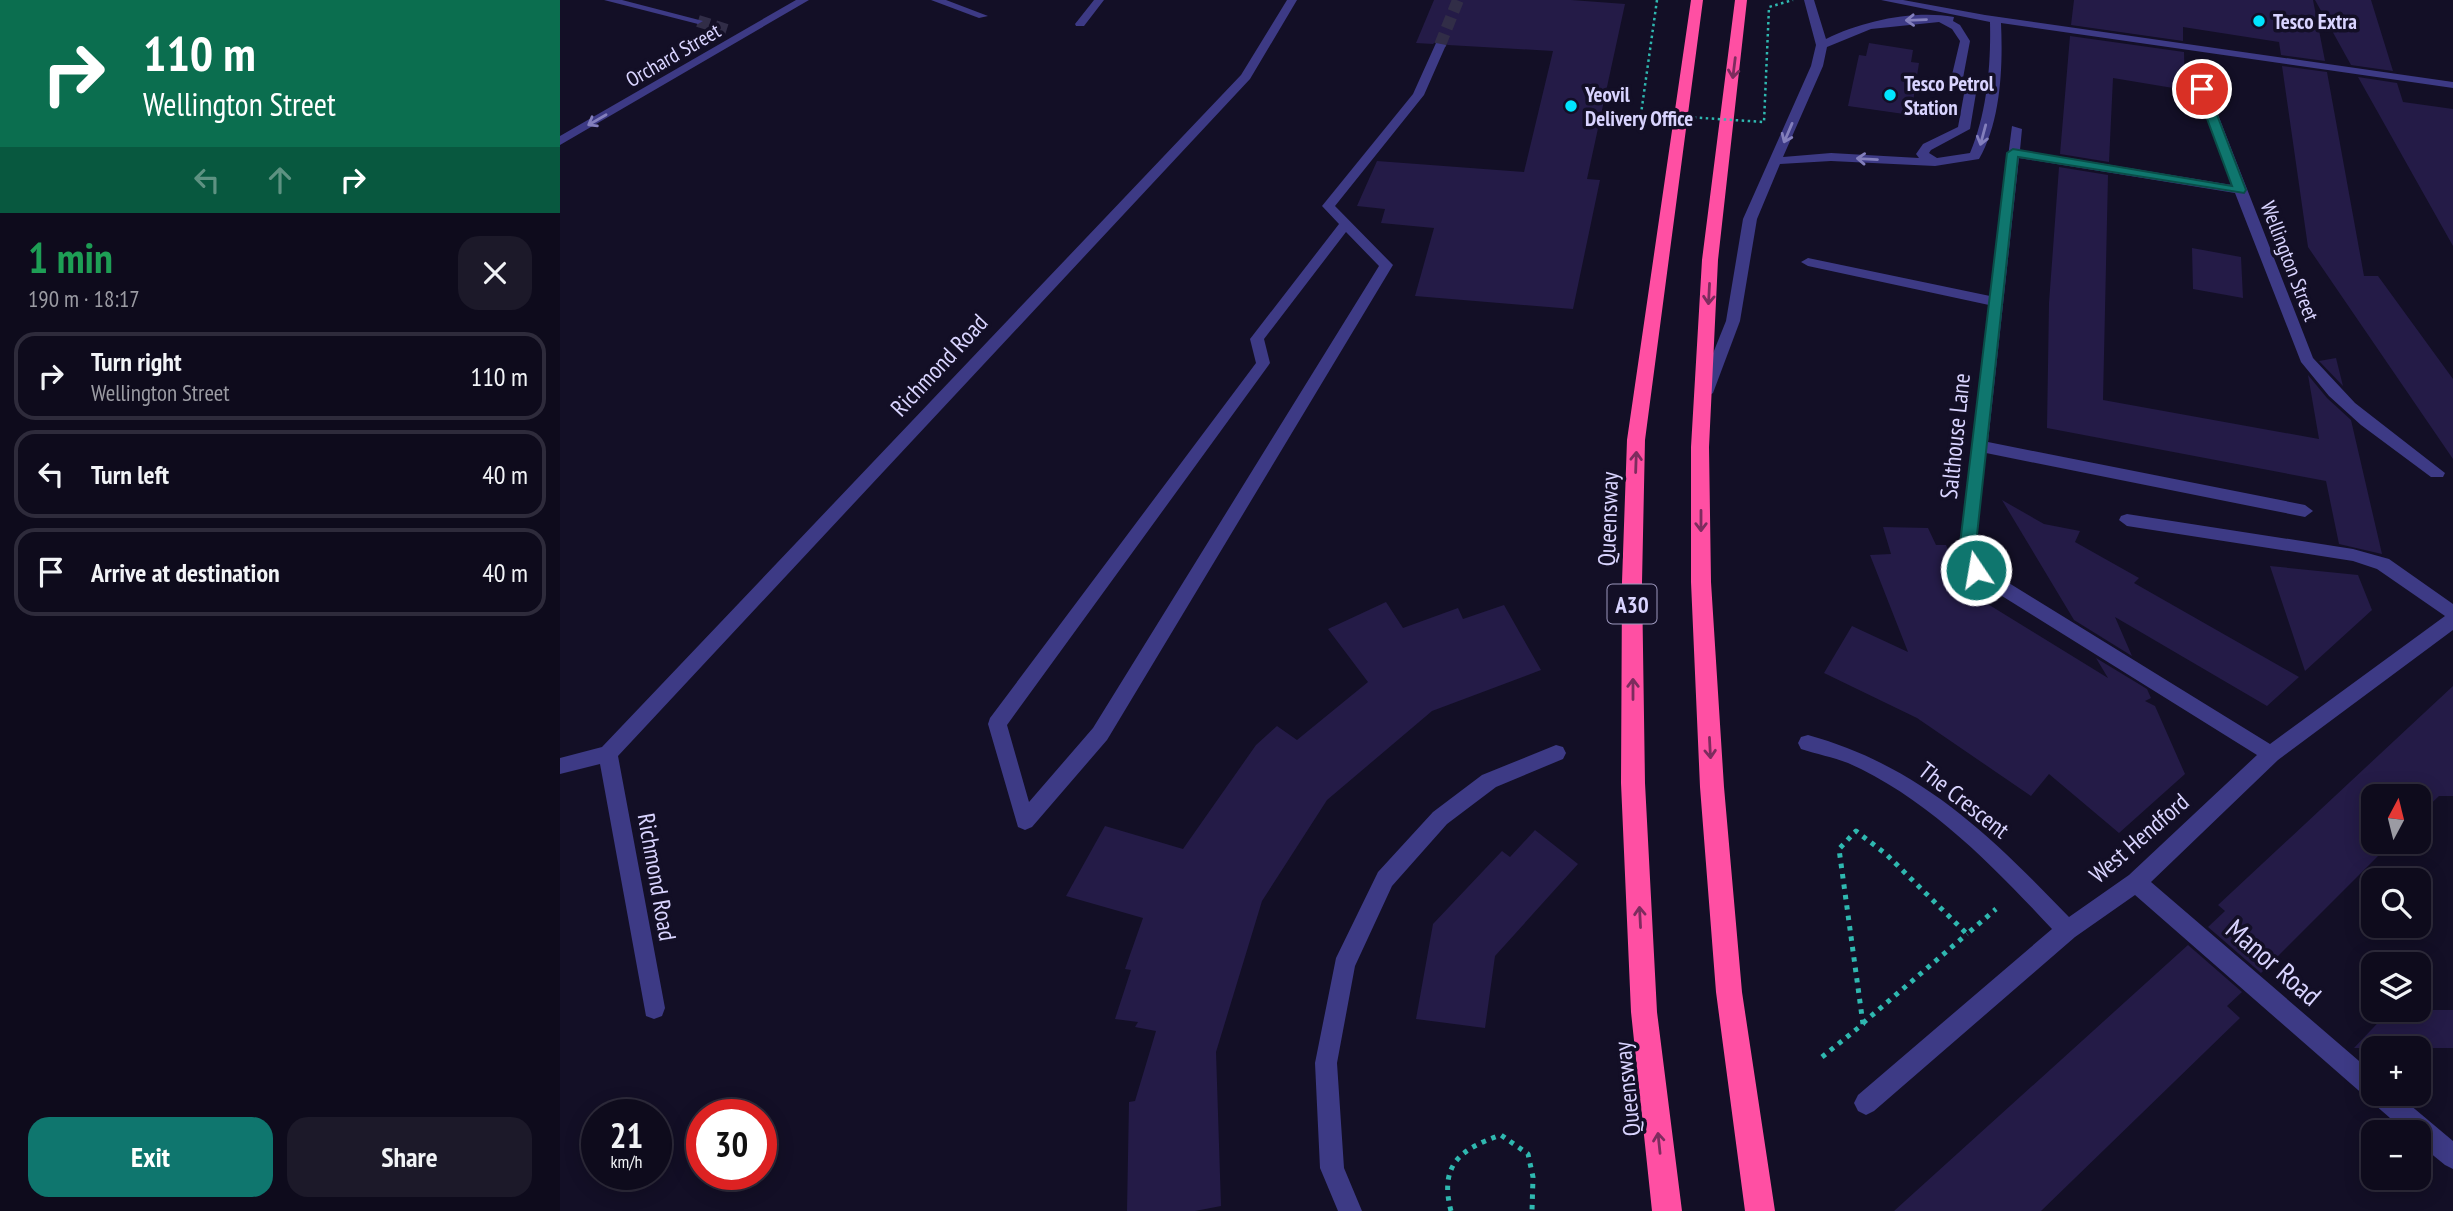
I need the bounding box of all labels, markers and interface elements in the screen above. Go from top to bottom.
place label: Tesco Extra [2273,8,2357,35]
one-way arrow [1905,13,1928,26]
marker: Tesco Extra [2251,13,2267,29]
street label: Orchard Street [621,17,725,93]
text: 110 m [143,21,256,85]
icon: right [28,28,119,119]
one-way arrow [1727,56,1740,79]
pin [2172,59,2232,119]
place label: Tesco Petrol Station [1904,70,1995,121]
icon: arrive [2183,70,2221,108]
place label: Yeovil Delivery Office [1584,81,1693,132]
text: Wellington Street [143,83,336,125]
marker: Tesco Petrol Station [1882,87,1898,103]
marker: Yeovil Delivery Office [1563,98,1579,114]
one-way arrow [587,114,608,127]
one-way arrow [1781,122,1794,144]
one-way arrow [1976,123,1989,145]
one-way arrow [1855,153,1878,166]
icon: left [188,161,226,199]
icon: ahead [261,161,299,199]
icon: right [334,161,372,199]
street label: Wellington Street [2255,197,2325,325]
text: 1 min [28,230,113,285]
button: close [458,236,532,310]
one-way arrow [1702,282,1715,305]
text: 190 m · 18:17 [28,284,140,313]
street label: Richmond Road [884,307,994,423]
text: Turn right [91,345,182,378]
icon: right [32,357,70,395]
text: 110 m [470,360,528,393]
street label: Salthouse Lane [1933,372,1977,500]
text: Wellington Street [91,378,230,407]
one-way arrow [1629,451,1642,474]
icon: left [32,455,70,493]
text: Turn left [91,458,169,491]
text: 40 m [482,458,528,491]
street label: Queensway [1591,471,1625,567]
one-way arrow [1694,509,1708,532]
position arrow [1939,533,2013,607]
icon: arrive [32,553,70,591]
text: Arrive at destination [91,556,280,589]
text: 40 m [482,556,528,589]
road number: A30 [1608,584,1656,624]
one-way arrow [1626,678,1640,701]
one-way arrow [1704,737,1717,759]
street label: The Crescent [1912,755,2016,845]
north arrow [2361,784,2431,854]
map controls [2361,784,2431,1190]
street label: West Hendford [2083,786,2195,890]
street label: Richmond Road [631,811,683,943]
button: search [2361,868,2431,938]
one-way arrow [1633,905,1646,928]
street label: Manor Road [2219,910,2329,1014]
button: layers [2361,952,2431,1022]
button: + [2361,1036,2431,1106]
street label: Queensway [1607,1040,1647,1138]
speed limit sign: 30 [686,1099,777,1190]
text: 21 [610,1112,643,1158]
button: Exit [28,1117,273,1197]
button: Share [287,1117,532,1197]
button: − [2361,1120,2431,1190]
one-way arrow [1653,1132,1666,1155]
text: km/h [611,1150,642,1173]

